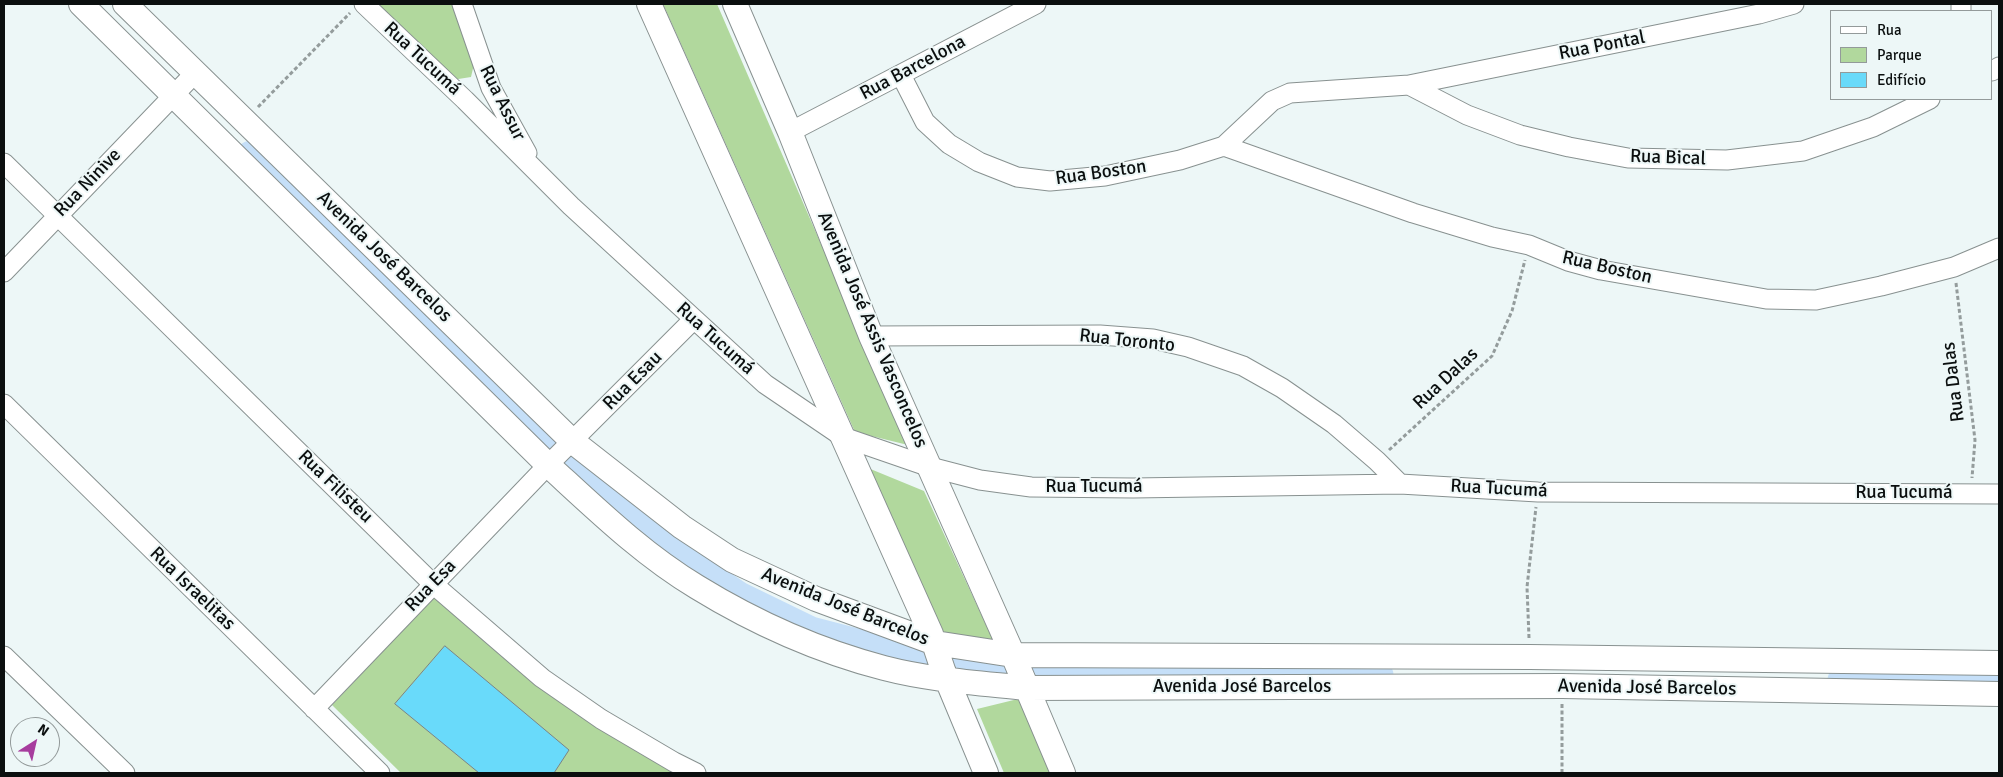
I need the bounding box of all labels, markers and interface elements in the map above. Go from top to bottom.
legend [1830,10,1993,100]
street label: Rua Tucumá [379,17,465,101]
text: Rua [1877,21,1902,39]
street label: Rua Pontal [1557,26,1647,66]
street label: Rua Barcelona [856,31,970,105]
text: Parque [1877,46,1922,64]
street label: Rua Assur [474,62,530,144]
text: Edifício [1877,71,1926,89]
street label: Rua Ninive [50,144,126,222]
street label: Rua Bical [1630,145,1706,171]
street label: Rua Boston [1054,155,1148,191]
street label: Avenida José Barcelos [312,187,456,327]
street label: Avenida José Assis Vasconcelos [812,209,932,451]
street label: Rua Boston [1560,247,1654,289]
street label: Rua Tucumá [671,298,759,380]
street label: Rua Toronto [1078,325,1176,357]
street label: Rua Dalas [1938,341,1970,423]
street label: Rua Dalas [1409,343,1483,415]
street label: Rua Esau [599,347,667,415]
street label: Rua Filisteu [293,446,377,528]
street label: Rua Tucumá [1450,475,1548,503]
street label: Rua Tucumá [1045,476,1143,498]
street label: Rua Tucumá [1855,482,1953,504]
street label: Rua Israelitas [144,543,240,635]
street label: Rua Esa [401,555,461,617]
street label: Avenida José Barcelos [758,563,932,651]
street label: Avenida José Barcelos [1557,675,1737,701]
street label: Avenida José Barcelos [1153,676,1331,698]
north arrow [10,717,60,767]
text: N [34,720,52,740]

